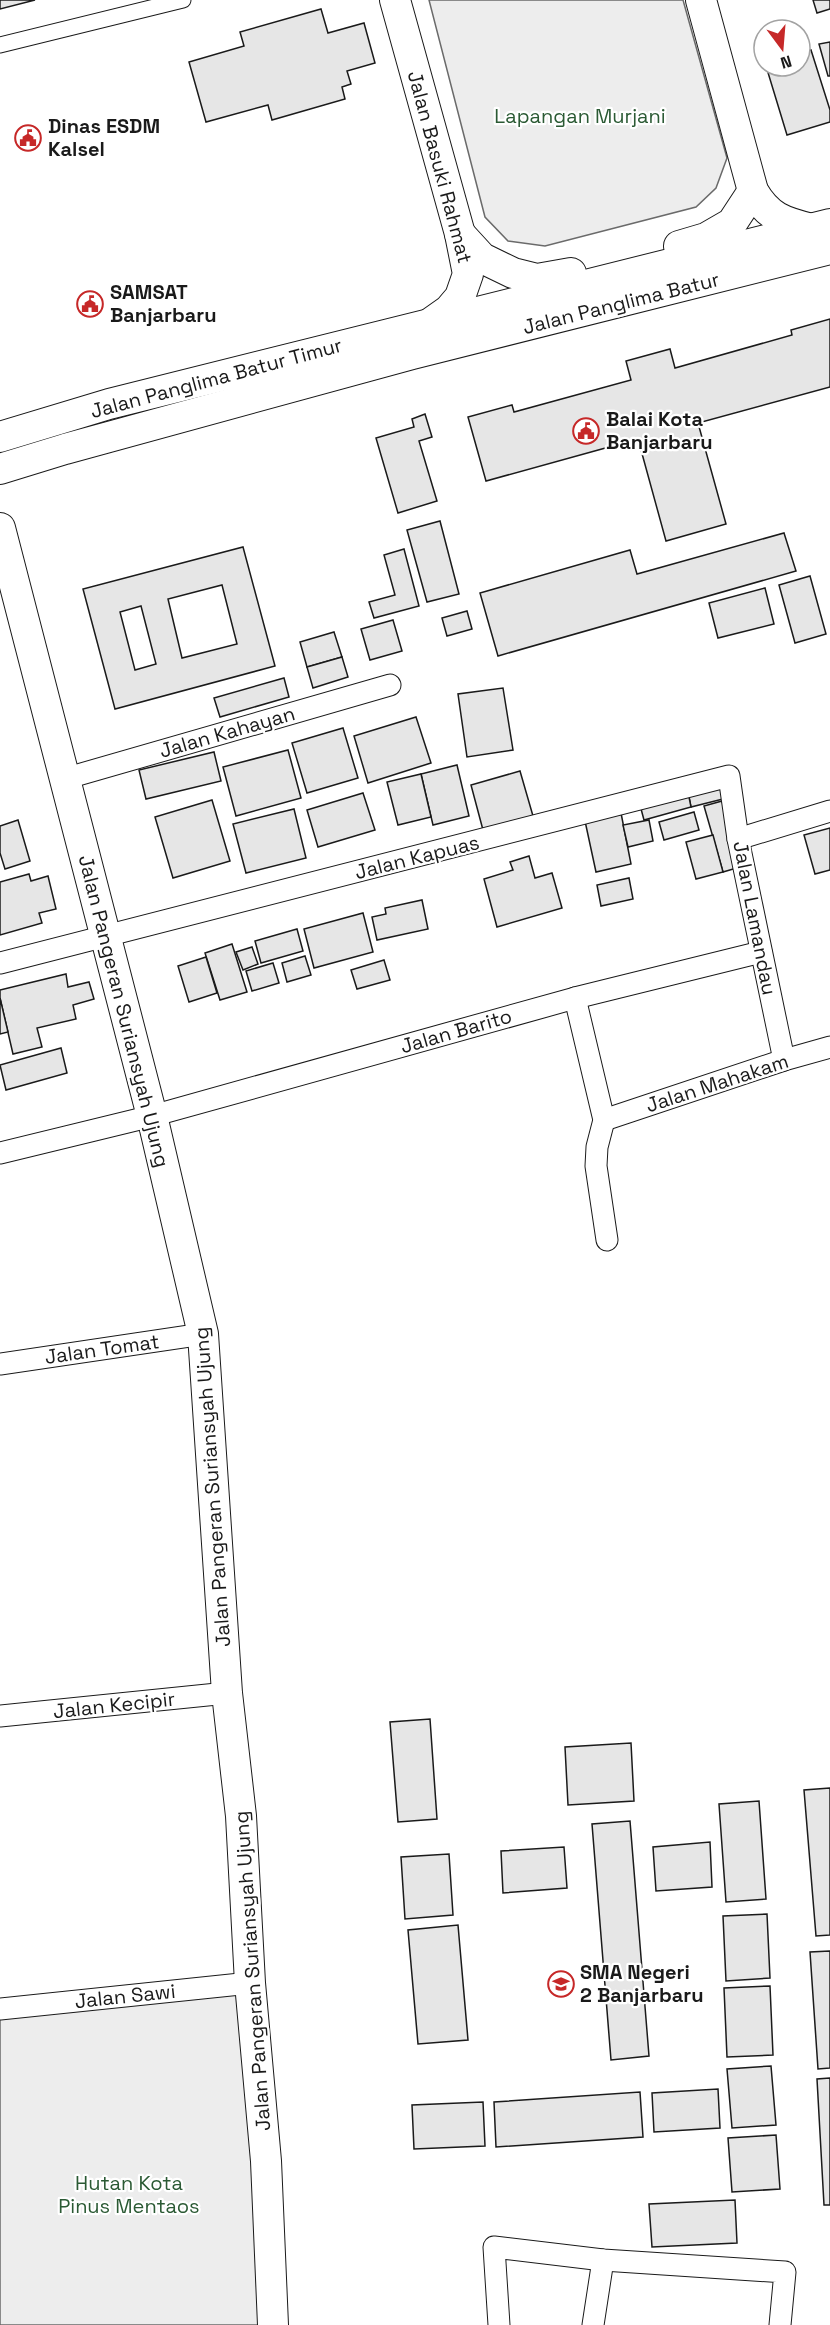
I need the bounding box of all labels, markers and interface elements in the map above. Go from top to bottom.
north arrow [752,18,812,78]
text: N [778,50,794,74]
street label: Jalan Basuki Rahmat [402,68,478,266]
park label: Lapangan Murjani [494,103,666,129]
place label: Dinas ESDM Kalsel [48,113,160,162]
public building icon: Dinas ESDM Kalsel [13,123,43,153]
street label: Jalan Panglima Batur [520,266,722,340]
place label: SAMSAT Banjarbaru [110,279,217,328]
public building icon: SAMSAT Banjarbaru [75,289,105,319]
street label: Jalan Panglima Batur Timur [87,332,345,424]
place label: Balai Kota Banjarbaru [606,406,713,455]
public building icon: Balai Kota Banjarbaru [571,416,601,446]
street label: Jalan Kahayan [156,700,298,764]
street label: Jalan Kapuas [352,829,482,885]
street label: Jalan Lamandau [727,839,783,997]
street label: Jalan Pangeran Suriansyah Ujung [73,852,175,1170]
street label: Jalan Barito [397,1003,515,1059]
street label: Jalan Mahakam [642,1048,792,1118]
street label: Jalan Pangeran Suriansyah Ujung [188,1326,236,1648]
street label: Jalan Tomat [43,1328,161,1370]
street label: Jalan Kecipir [52,1686,176,1724]
street label: Jalan Pangeran Suriansyah Ujung [228,1810,276,2132]
place label: SMA Negeri 2 Banjarbaru [580,1959,704,2008]
school or university icon: SMA Negeri 2 Banjarbaru [546,1969,576,1999]
street label: Jalan Sawi [73,1978,177,2014]
park label: Hutan Kota Pinus Mentaos [58,2170,200,2219]

